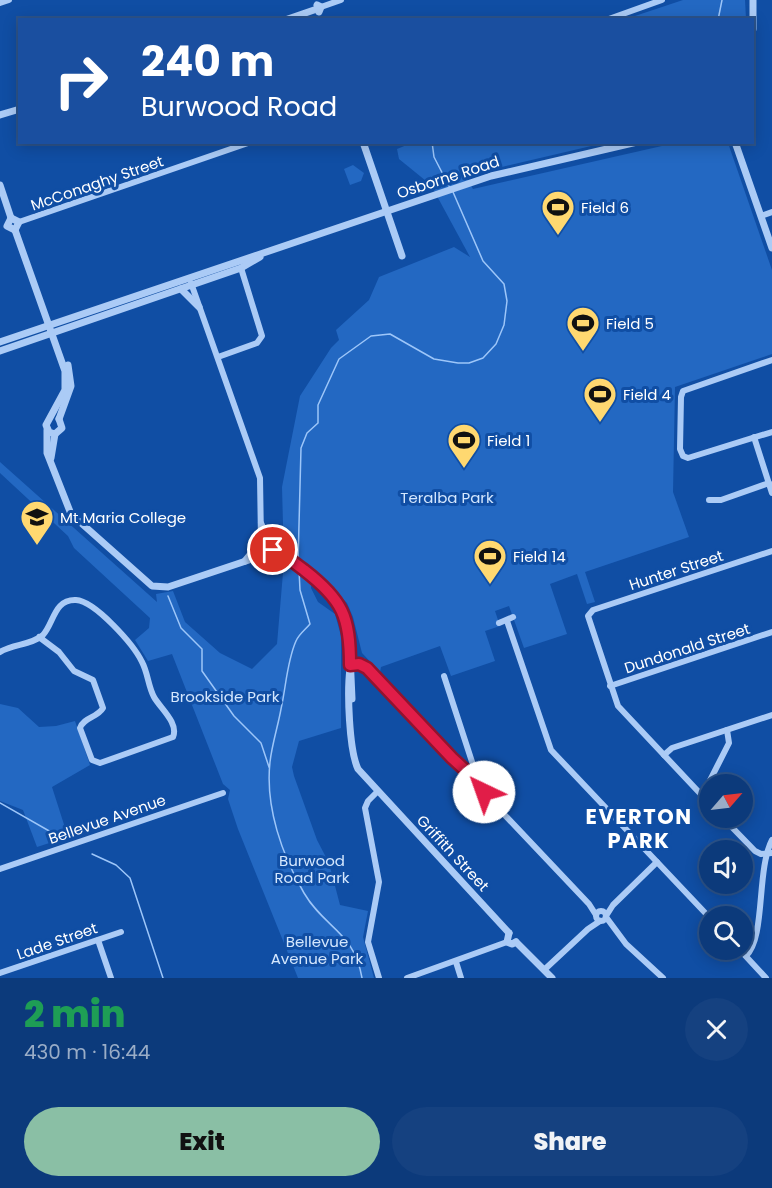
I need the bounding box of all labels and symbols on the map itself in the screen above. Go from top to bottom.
street label: McConaghy Street [28,150,166,216]
street label: Osborne Road [394,151,502,203]
sports icon: Field 6 [540,189,576,236]
place label: Field 6 [581,197,629,218]
sports icon: Field 5 [565,305,601,352]
place label: Field 5 [606,313,654,334]
sports icon: Field 4 [582,376,618,423]
place label: Field 4 [623,384,671,405]
sports icon: Field 1 [446,422,482,469]
place label: Field 1 [487,430,530,451]
park label: Teralba Park [400,487,494,508]
school or university icon: Mt Maria College [19,499,55,546]
place label: Mt Maria College [60,507,186,528]
pin [247,524,298,575]
sports icon: Field 14 [472,538,508,585]
street label: Hunter Street [626,545,726,595]
place label: Field 14 [513,546,566,567]
street label: Dundonald Street [621,618,753,678]
park label: Brookside Park [171,686,280,707]
position arrow [452,760,516,824]
north arrow [699,774,753,828]
street label: Bellevue Avenue [46,789,168,849]
district label: EVERTON PARK [586,802,692,855]
street label: Griffith Street [412,810,494,896]
park label: Burwood Road Park [274,850,350,888]
street label: Lade Street [14,917,100,965]
park label: Bellevue Avenue Park [271,931,364,969]

